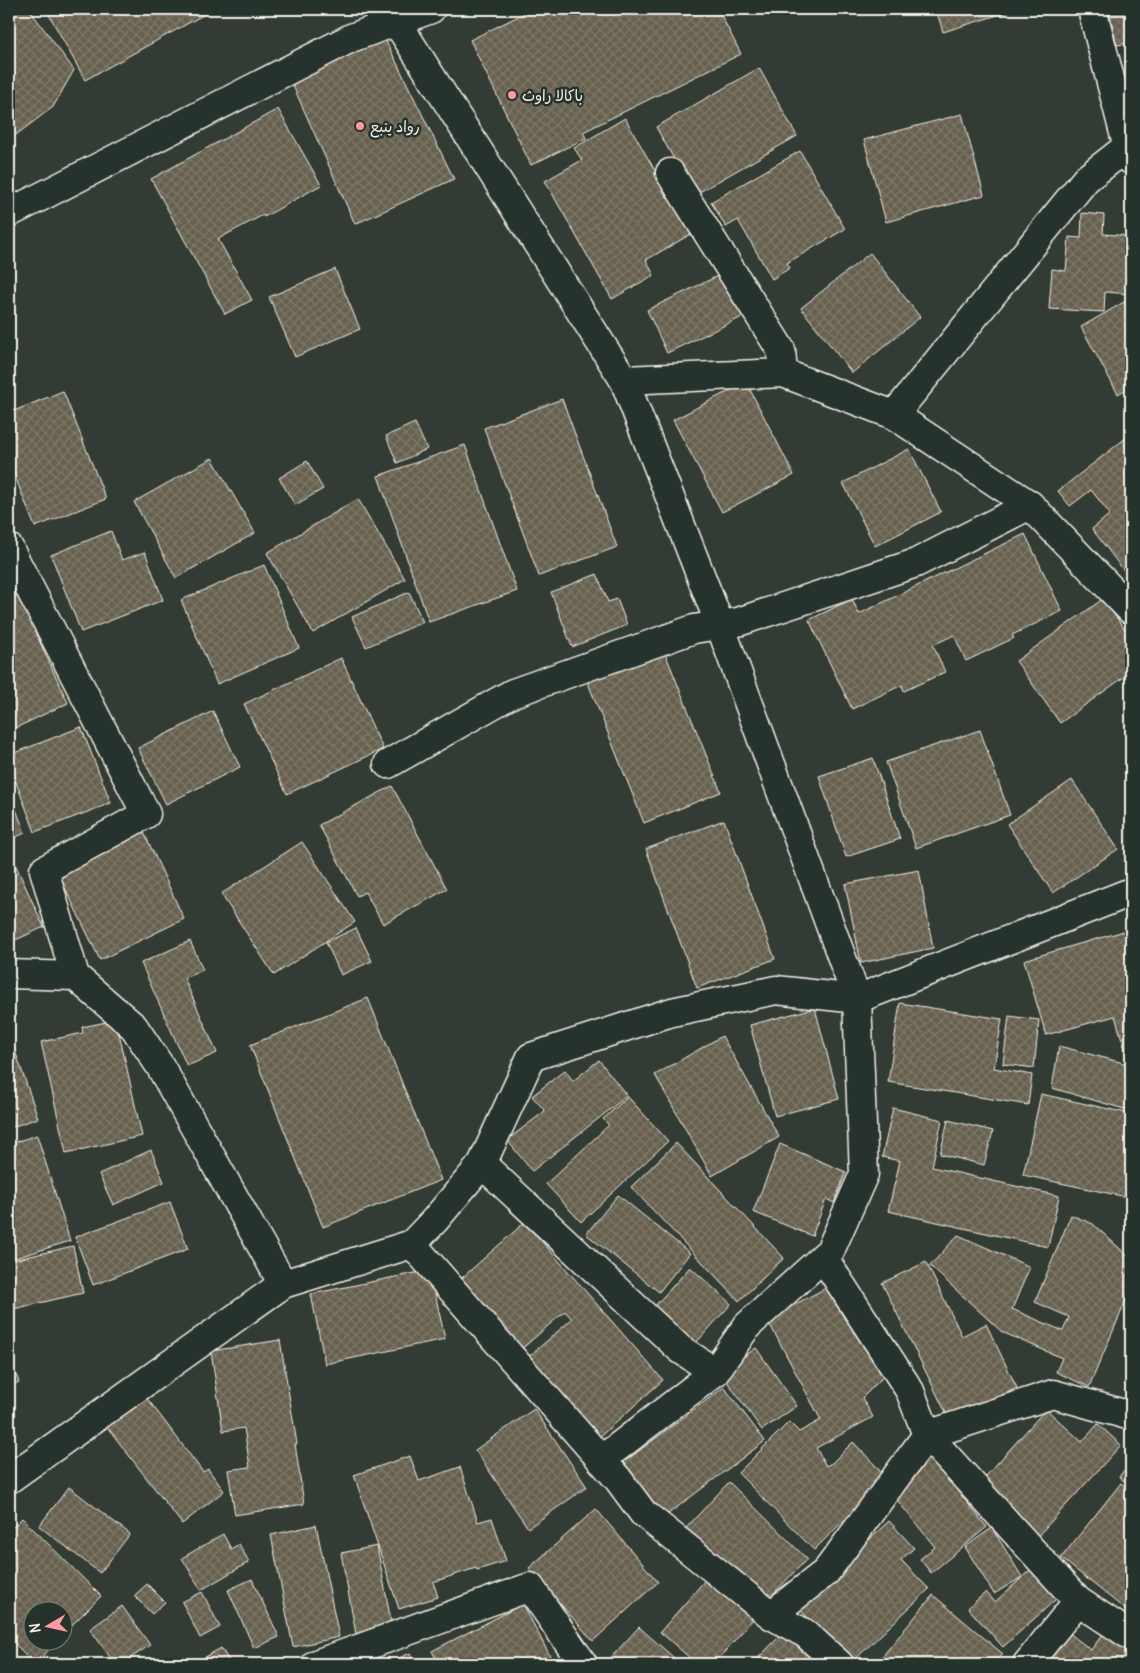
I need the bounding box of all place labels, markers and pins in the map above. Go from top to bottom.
place label: باكالا راوث [522,86,583,105]
marker: باكالا راوث [506,89,518,101]
place label: رواد ينبع [370,117,420,138]
marker: رواد ينبع [354,120,366,132]

